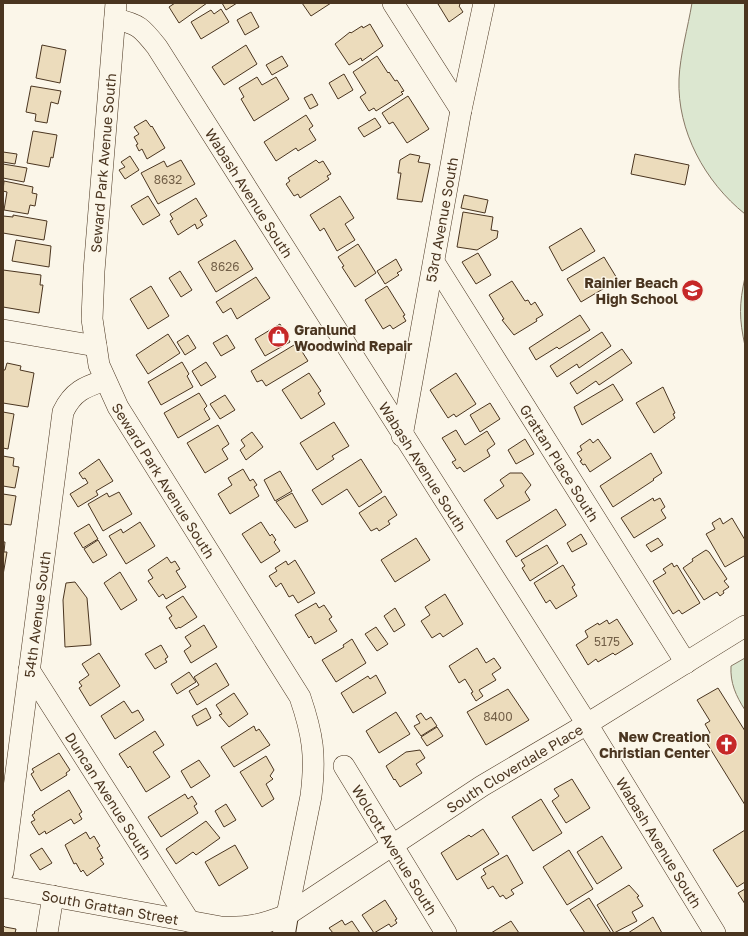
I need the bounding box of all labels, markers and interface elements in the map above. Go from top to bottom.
street label: Seward Park Avenue South [87,73,119,253]
street label: Wabash Avenue South [202,125,297,261]
street label: 53rd Avenue South [422,156,461,283]
house number: 8632 [154,172,182,187]
house number: 8626 [211,259,239,274]
place label: Rainier Beach High School [584,274,678,307]
school or university icon: Rainier Beach High School [680,277,706,303]
place label: Granlund Woodwind Repair [294,321,413,354]
shop icon: Granlund Woodwind Repair [266,324,292,350]
street label: Wabash Avenue South [376,398,471,534]
street label: Seward Park Avenue South [109,399,219,561]
street label: Grattan Place South [517,401,603,524]
street label: 54th Avenue South [20,550,53,678]
house number: 5175 [594,634,620,649]
house number: 8400 [483,709,513,724]
street label: South Cloverdale Place [443,720,585,816]
place label: New Creation Christian Center [599,728,711,761]
street label: Duncan Avenue South [62,729,156,862]
church icon: New Creation Christian Center [713,731,739,757]
street label: Wabash Avenue South [613,774,706,911]
street label: Wolcott Avenue South [349,781,441,918]
street label: South Grattan Street [40,886,180,928]

